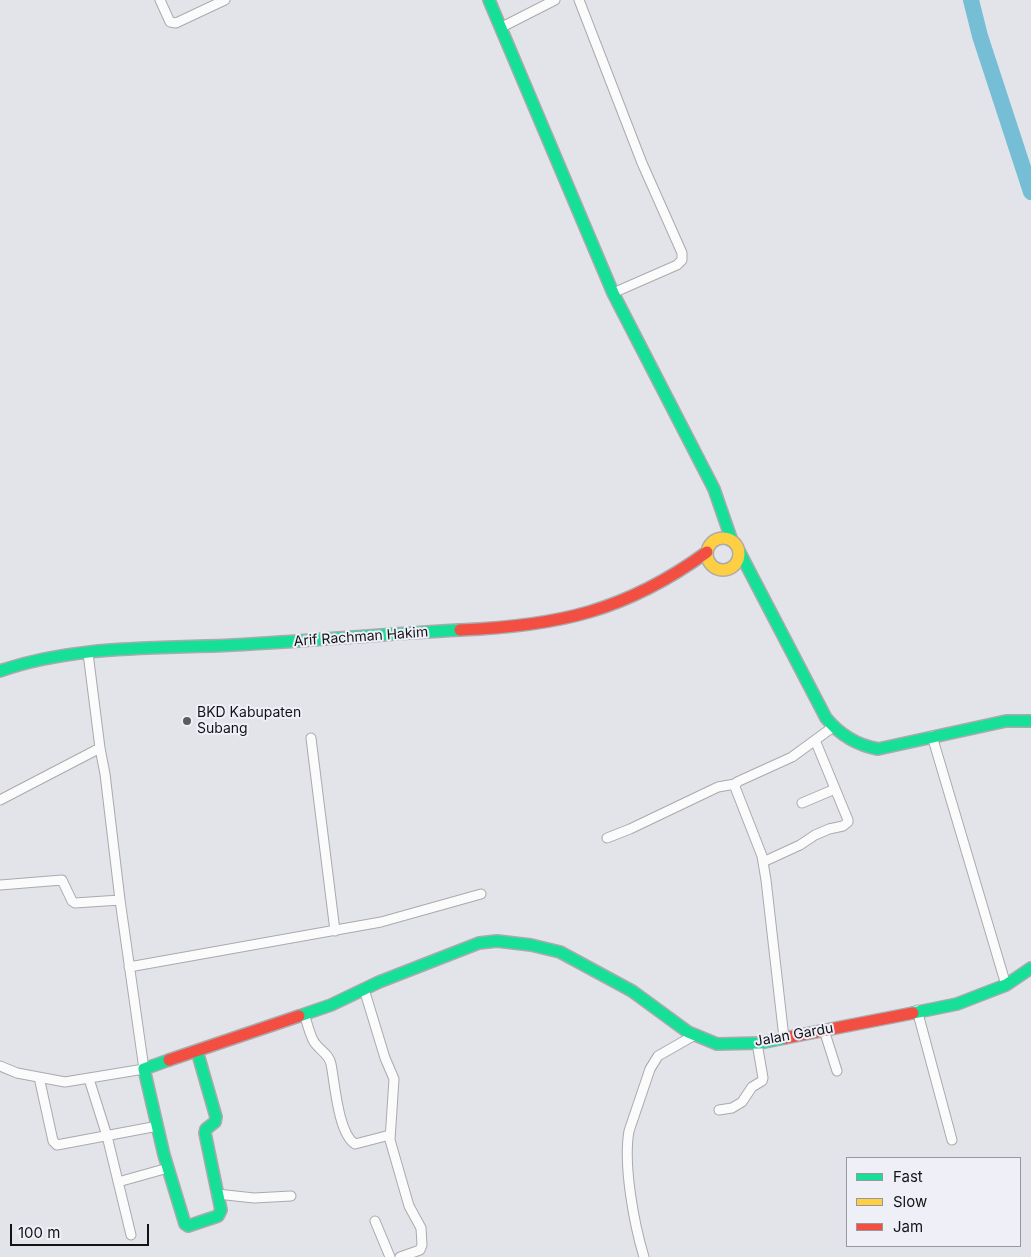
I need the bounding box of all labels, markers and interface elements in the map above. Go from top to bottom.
street label: Arif Rachman Hakim [293,624,429,650]
place label: BKD Kabupaten Subang [197,705,301,738]
marker: BKD Kabupaten Subang [181,715,193,727]
street label: Jalan Gardu [753,1020,835,1050]
legend [846,1157,1021,1247]
text: Fast [893,1167,923,1186]
text: Slow [893,1192,927,1211]
scale bar [12,1214,151,1246]
text: Jam [893,1217,923,1236]
text: 100 m [18,1223,60,1242]

